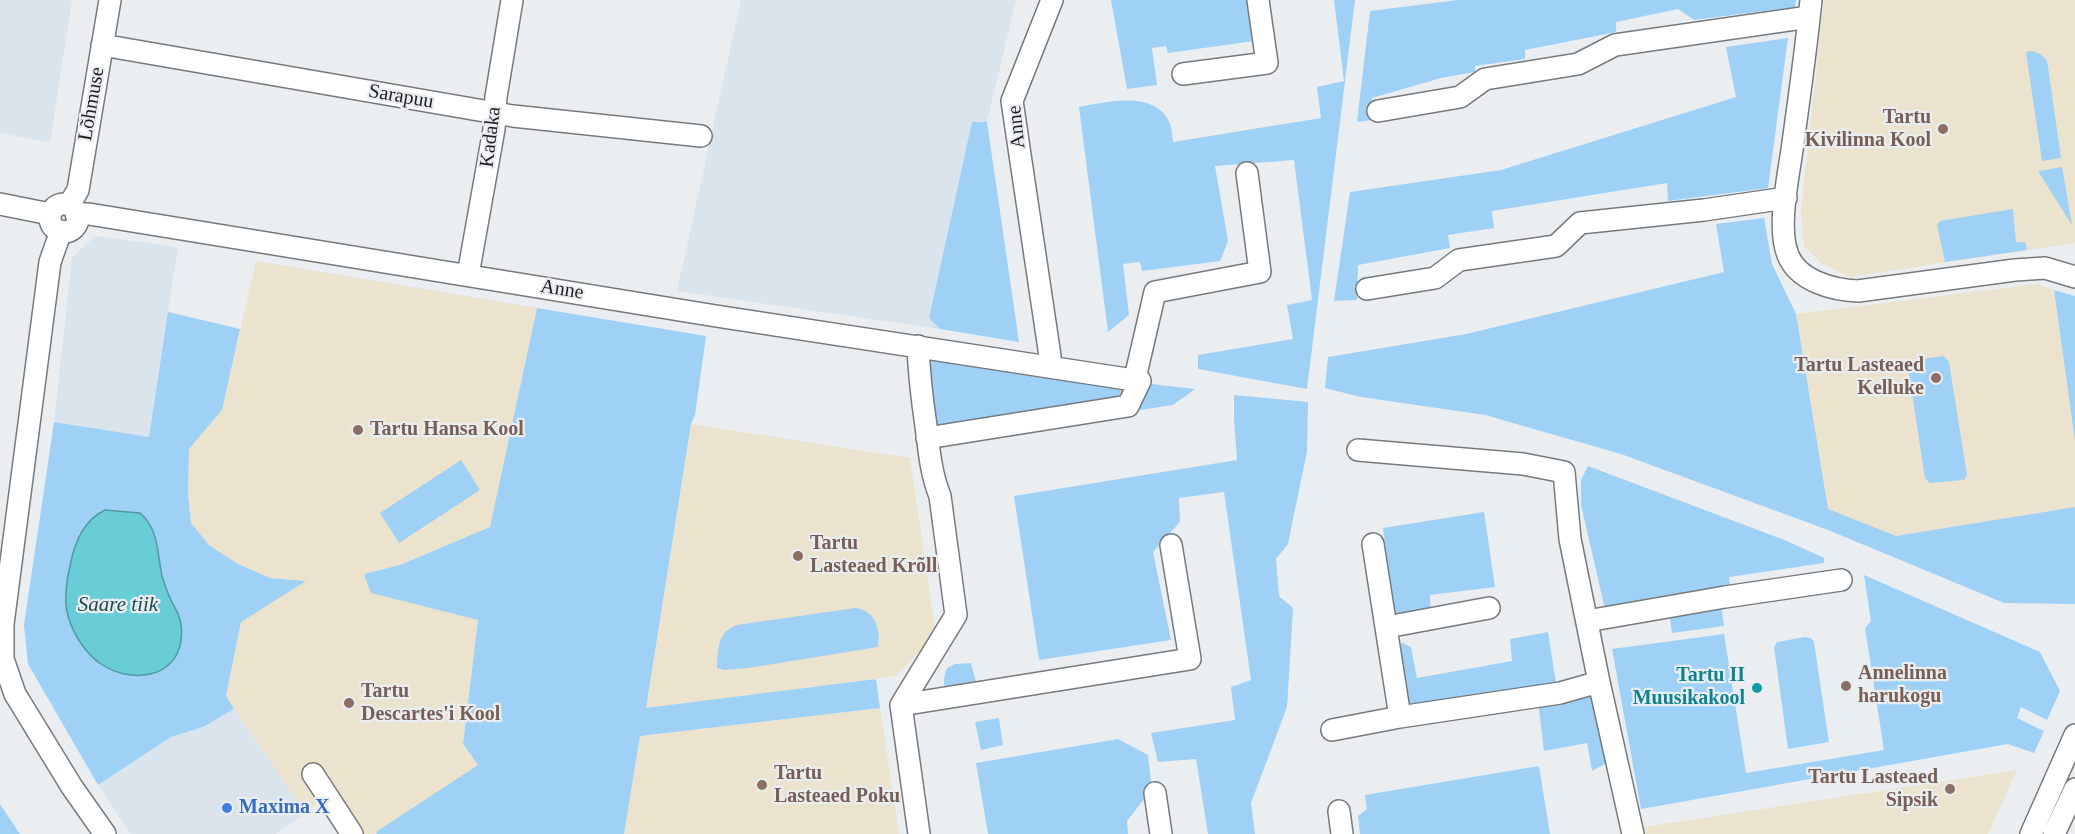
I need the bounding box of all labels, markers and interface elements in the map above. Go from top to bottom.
street label: Lõhmuse [74,65,110,143]
street label: Sarapuu [367,79,435,115]
street label: Anne [1003,104,1031,150]
street label: Kadaka [475,105,507,169]
place label: Tartu Kivilinna Kool [1805,106,1931,153]
marker: Tartu Kivilinna Kool [1936,122,1950,136]
street label: Anne [539,275,585,305]
place label: Tartu Lasteaed Kelluke [1794,354,1924,401]
marker: Tartu Lasteaed Kelluke [1929,371,1943,385]
place label: Tartu Hansa Kool [370,418,524,442]
marker: Tartu Hansa Kool [351,423,365,437]
place label: Tartu Lasteaed Krõll [810,532,937,579]
marker: Tartu Lasteaed Krõll [791,549,805,563]
water label: Saare tiik [78,592,158,618]
place label: Annelinna harukogu [1858,662,1947,709]
place label: Tartu II Muusikakool [1633,664,1745,711]
marker: Annelinna harukogu [1839,679,1853,693]
place label: Tartu Descartes'i Kool [361,680,500,727]
marker: Tartu II Muusikakool [1750,681,1764,695]
marker: Tartu Descartes'i Kool [342,696,356,710]
place label: Tartu Lasteaed Poku [774,762,900,809]
place label: Tartu Lasteaed Sipsik [1808,766,1938,813]
marker: Tartu Lasteaed Poku [755,778,769,792]
marker: Tartu Lasteaed Sipsik [1943,782,1957,796]
place label: Maxima X [239,796,330,820]
marker: Maxima X [220,801,234,815]

